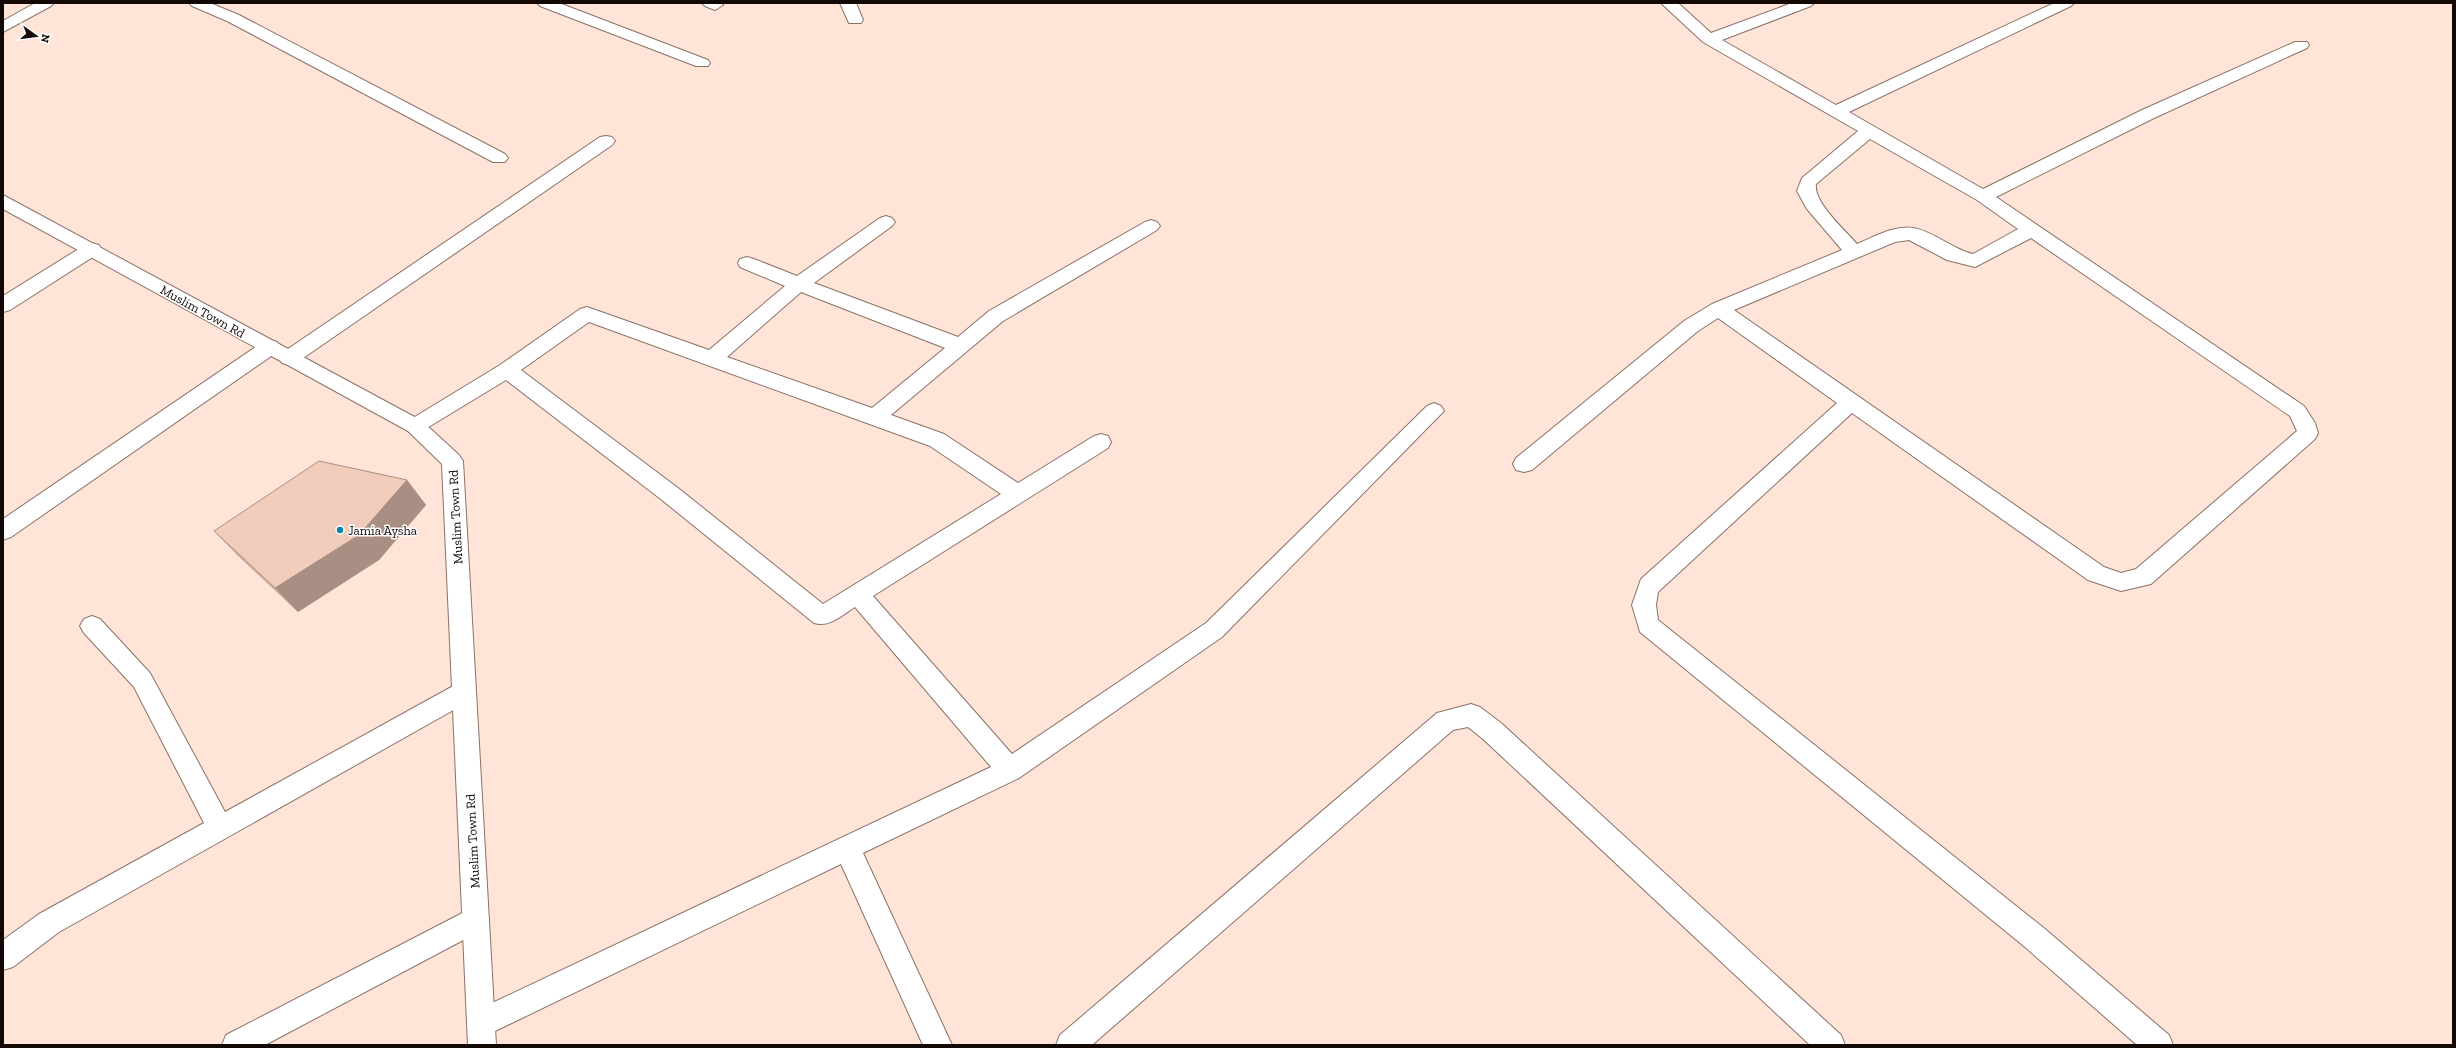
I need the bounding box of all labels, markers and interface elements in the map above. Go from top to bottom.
north arrow [16,16,56,56]
text: N [38,33,53,45]
street label: Muslim Town Rd [158,282,248,341]
street label: Muslim Town Rd [446,469,465,565]
place label: Jamia Aysha [348,523,418,538]
marker: Jamia Aysha [335,525,345,535]
street label: Muslim Town Rd [463,793,482,889]

